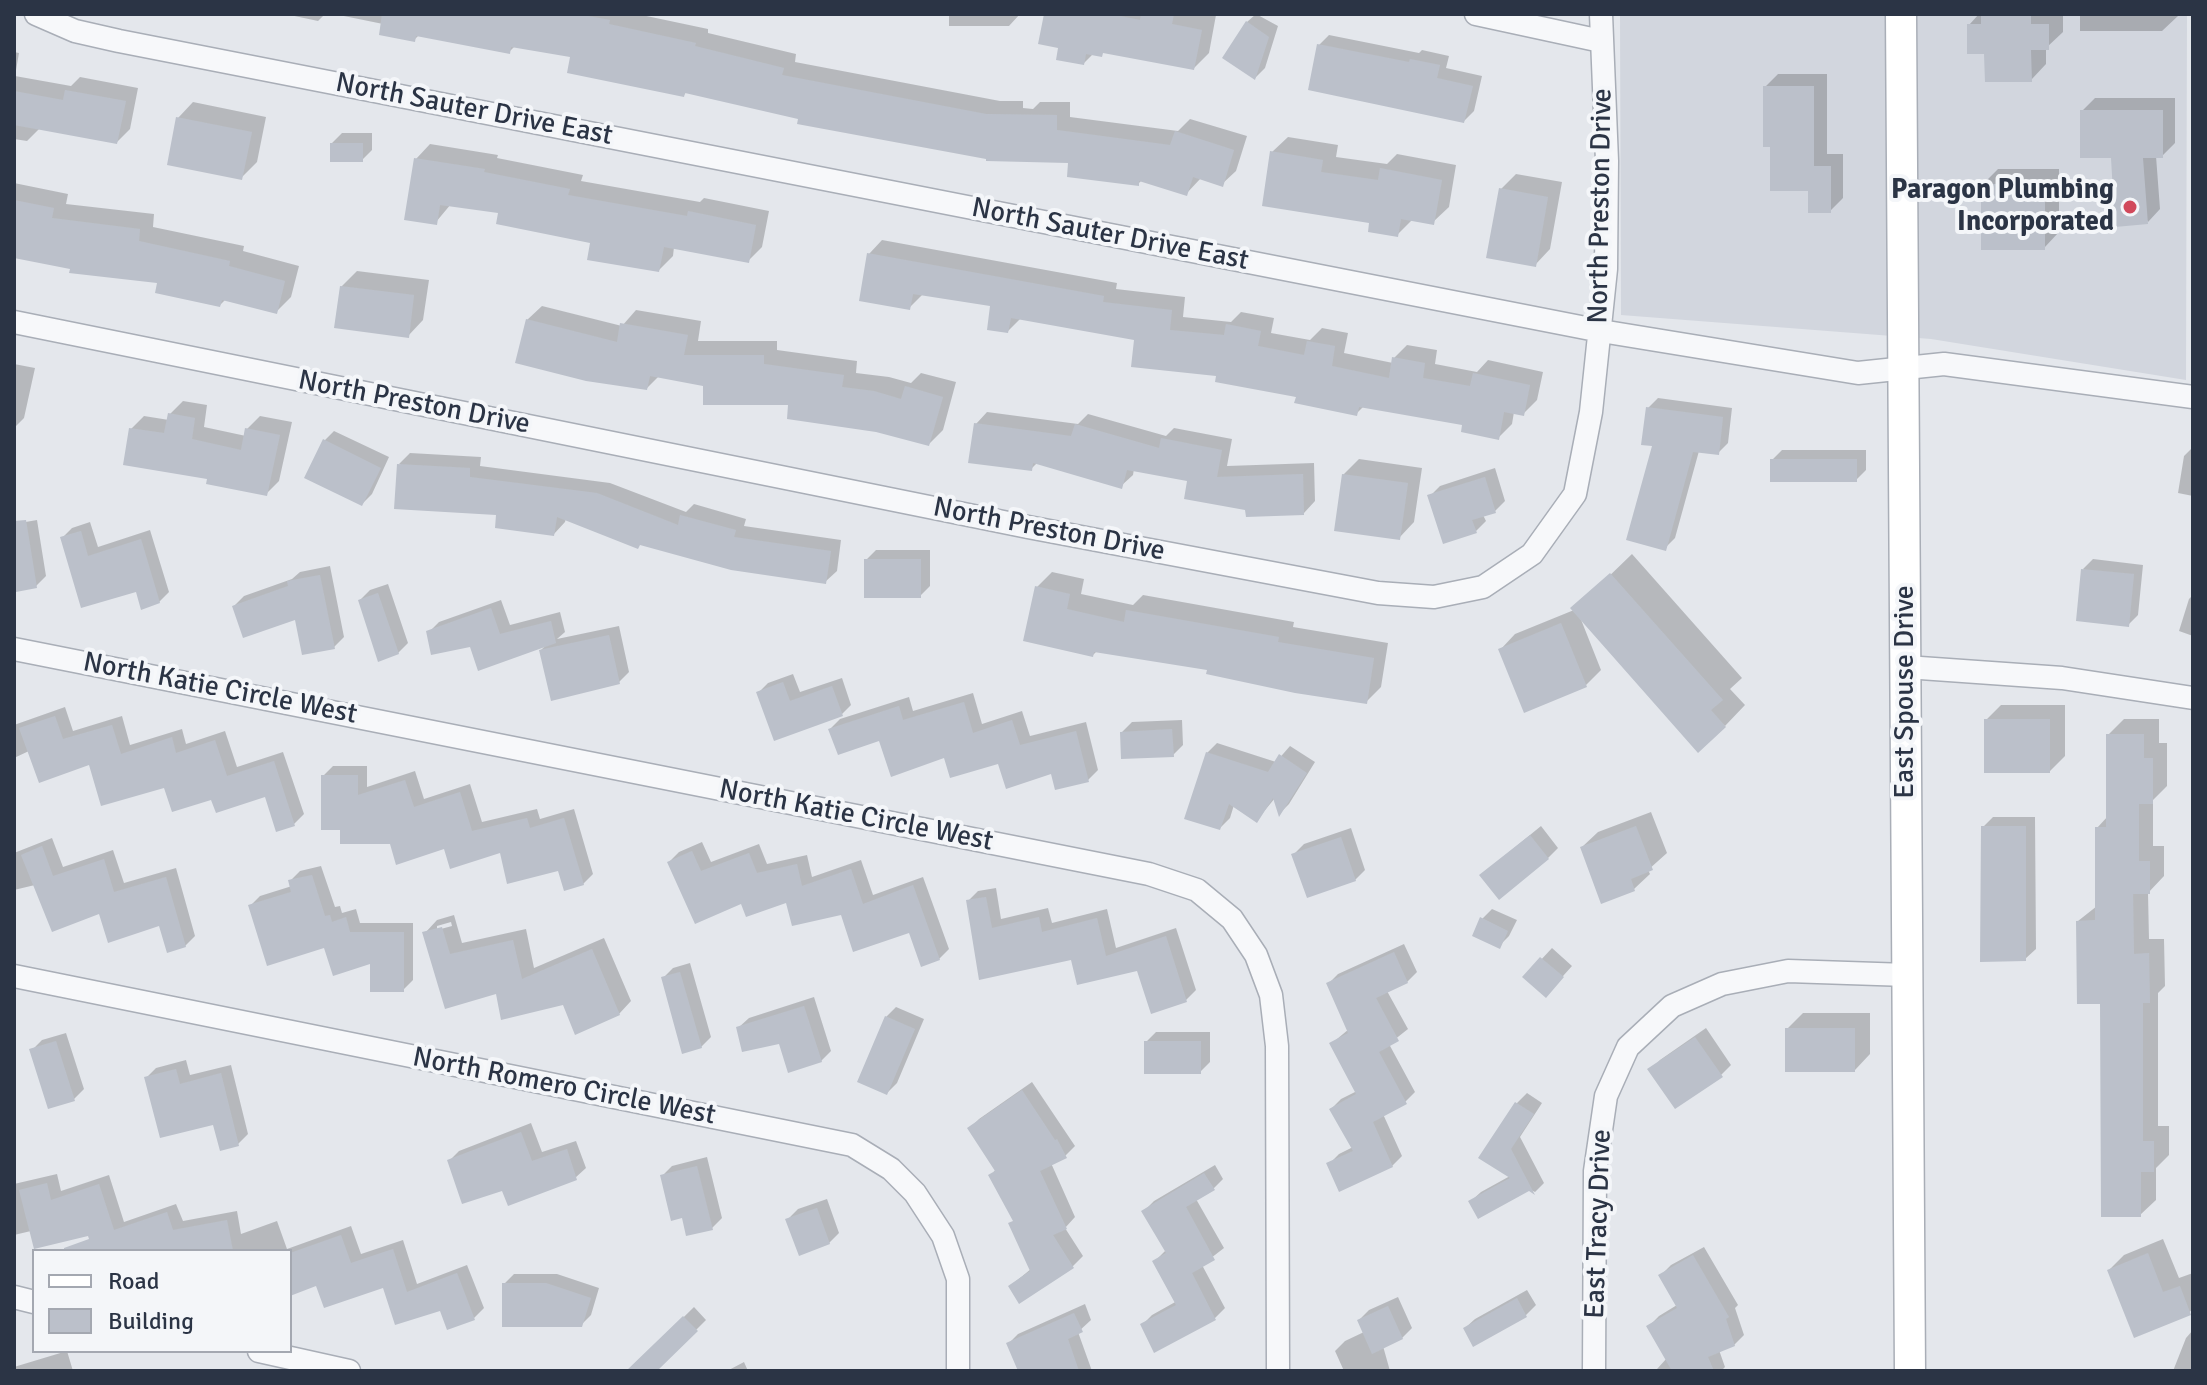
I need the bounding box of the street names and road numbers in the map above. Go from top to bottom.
street label: North Sauter Drive East [333,67,615,153]
street label: North Preston Drive [1582,88,1620,324]
street label: North Sauter Drive East [969,192,1251,278]
street label: North Preston Drive [295,364,533,442]
street label: North Preston Drive [930,491,1168,569]
street label: East Spouse Drive [1889,585,1923,799]
street label: North Katie Circle West [80,646,360,732]
street label: North Katie Circle West [716,773,996,859]
street label: North Romero Circle West [410,1041,718,1133]
street label: East Tracy Drive [1579,1129,1619,1319]

